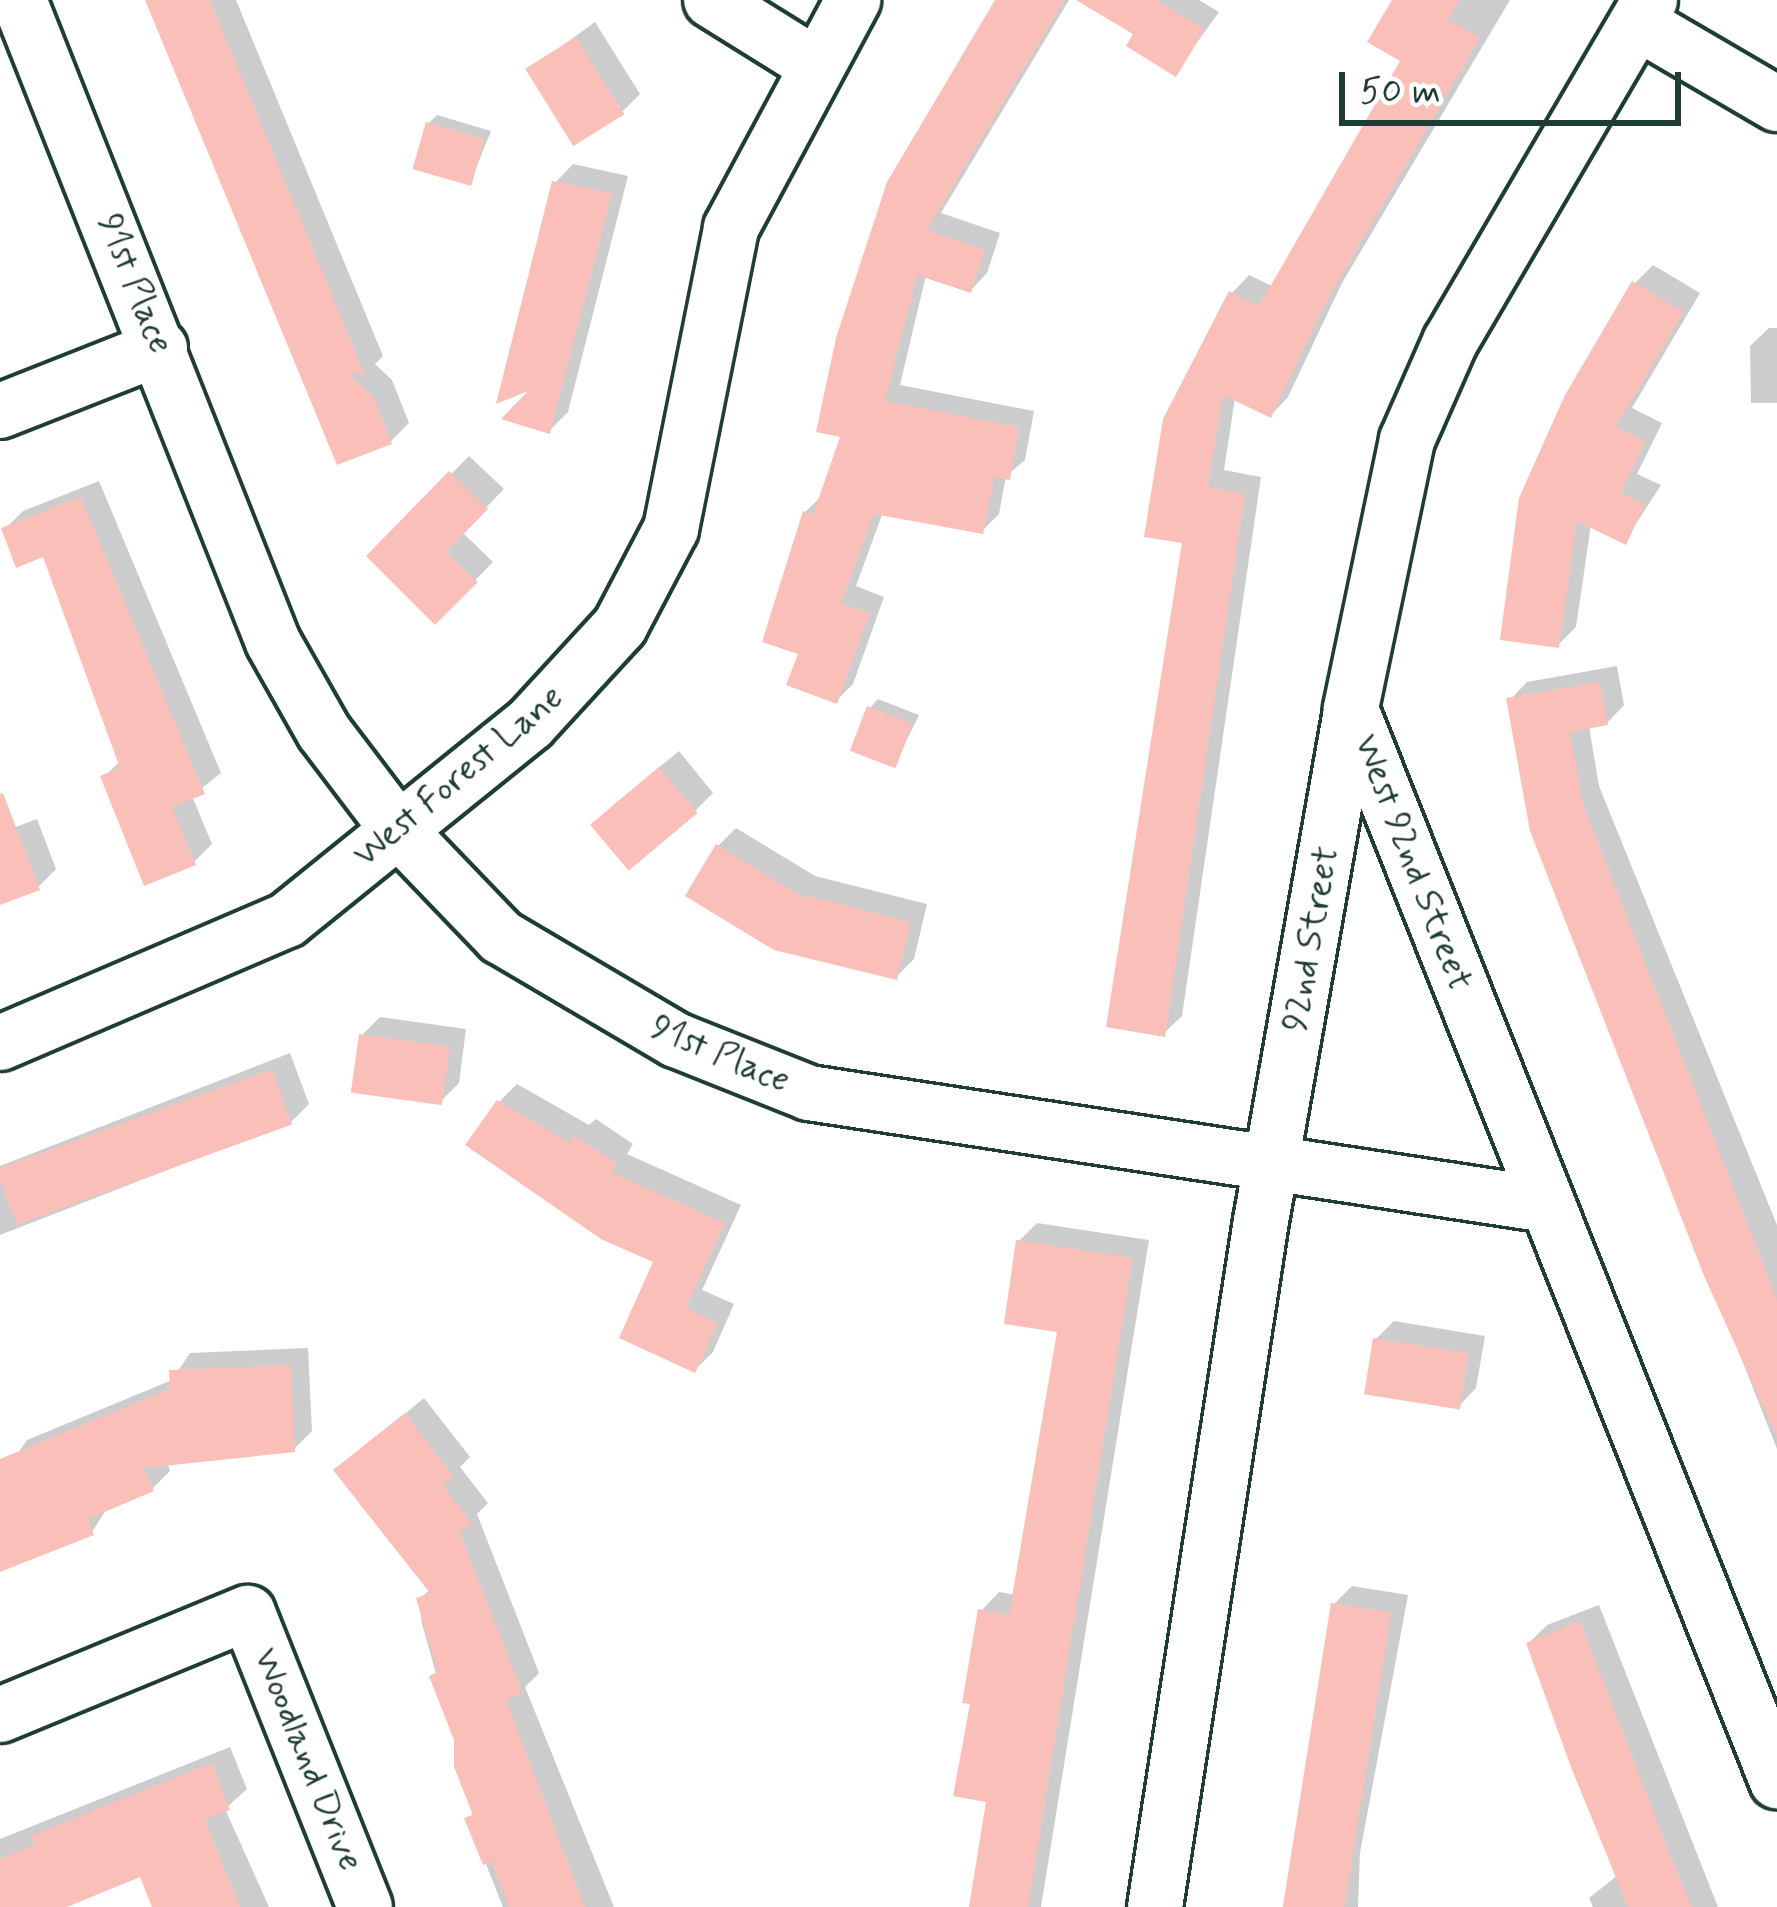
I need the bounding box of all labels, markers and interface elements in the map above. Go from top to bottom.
scale bar [1345,48,1687,122]
text: 50 m [1360,69,1441,116]
street label: 91st Place [86,208,182,360]
street label: West Forest Lane [345,677,573,877]
street label: West 92nd Street [1344,730,1480,996]
street label: 92nd Street [1275,844,1349,1034]
street label: 91st Place [644,1006,796,1104]
street label: Woodland Drive [243,1644,371,1876]

